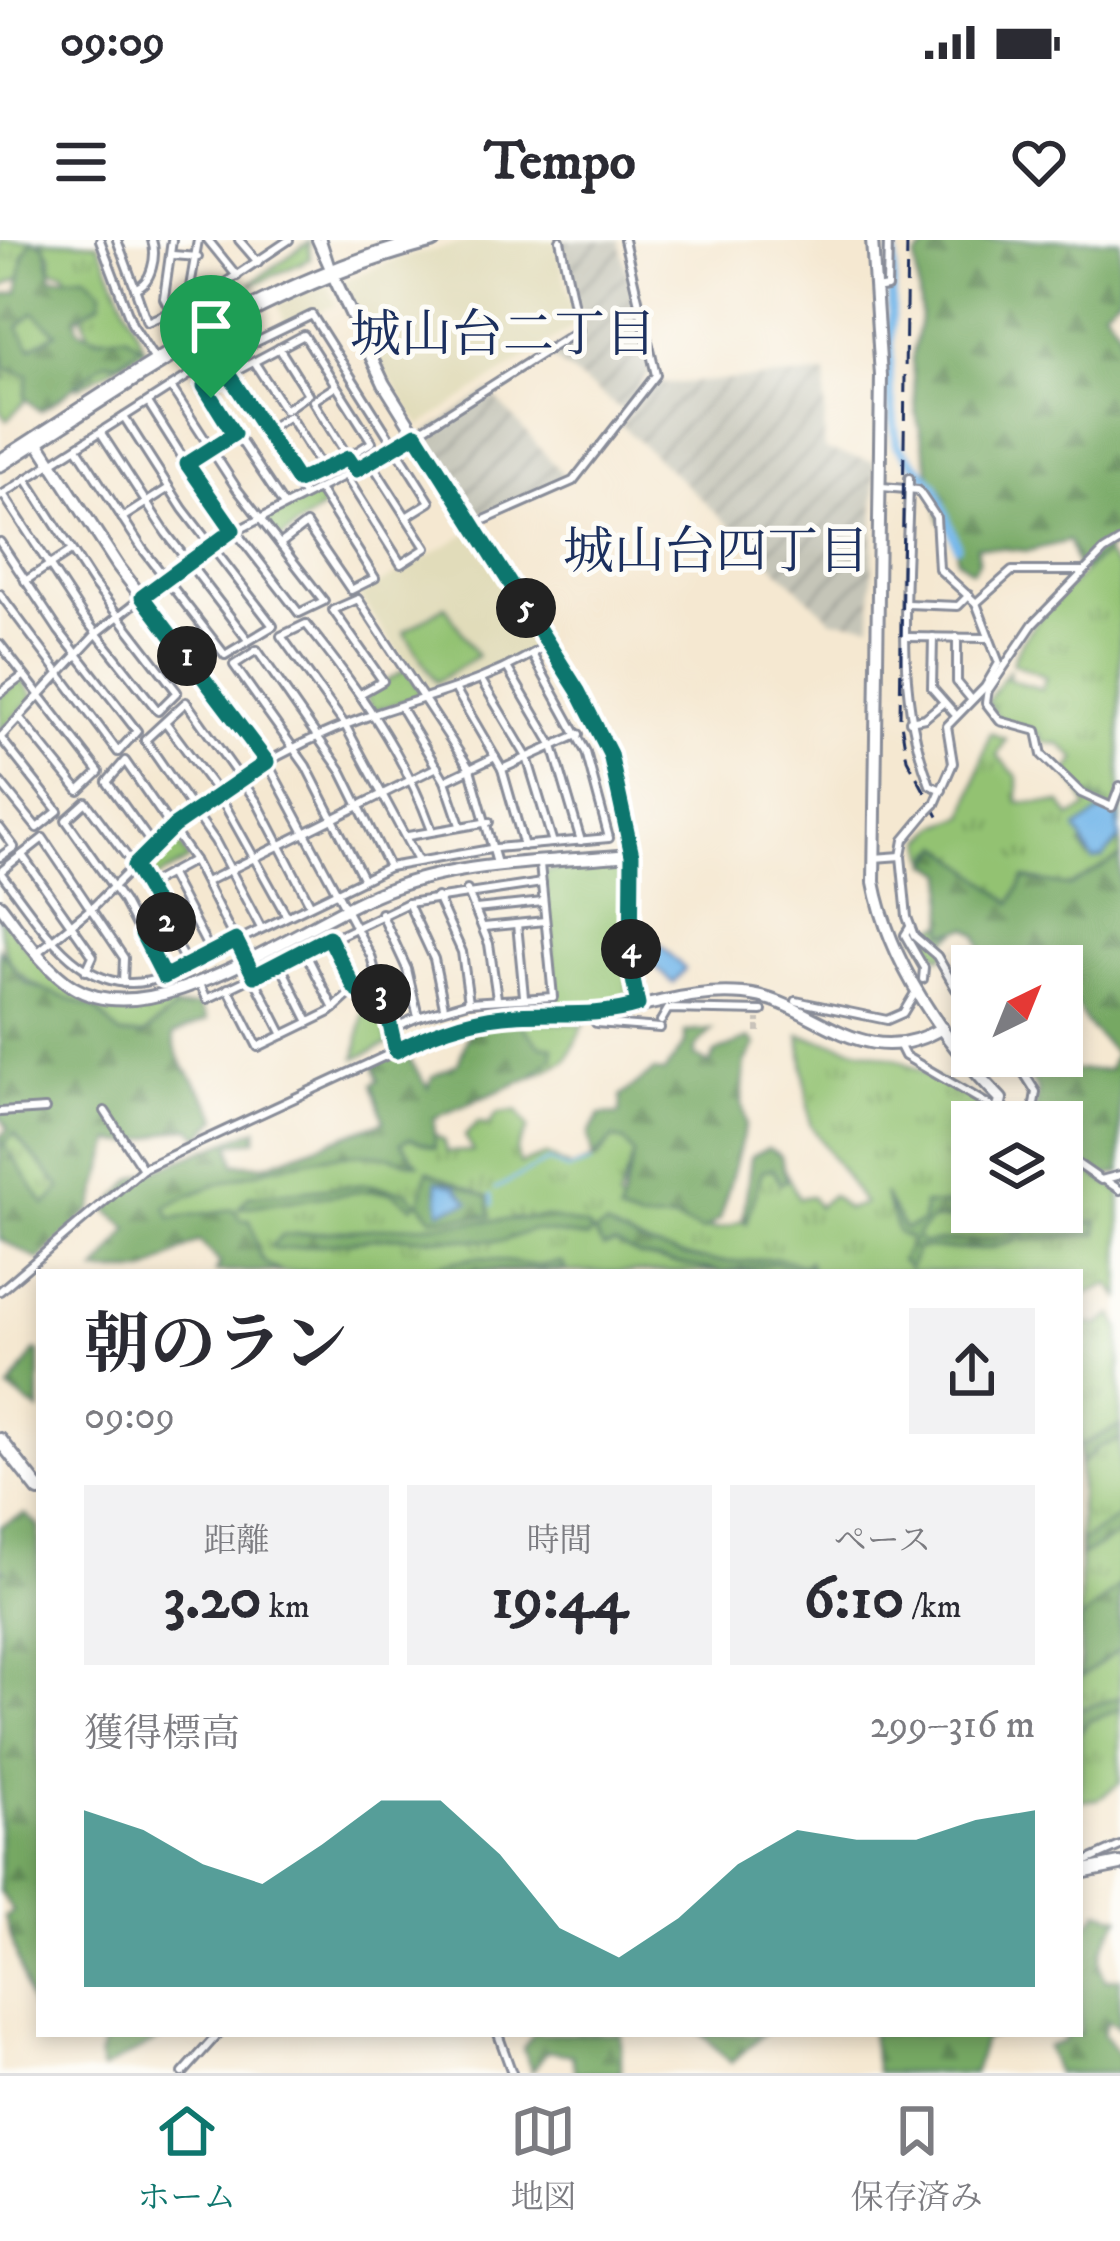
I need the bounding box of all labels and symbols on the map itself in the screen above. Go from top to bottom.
pin [160,275,262,398]
district label: 城山台二丁目 [350,304,656,368]
district label: 城山台四丁目 [563,521,869,585]
pin: 5 [496,578,556,638]
pin: 1 [157,626,217,686]
pin: 2 [136,892,196,952]
pin: 4 [601,919,661,979]
north arrow [951,945,1083,1077]
pin: 3 [351,964,411,1024]

